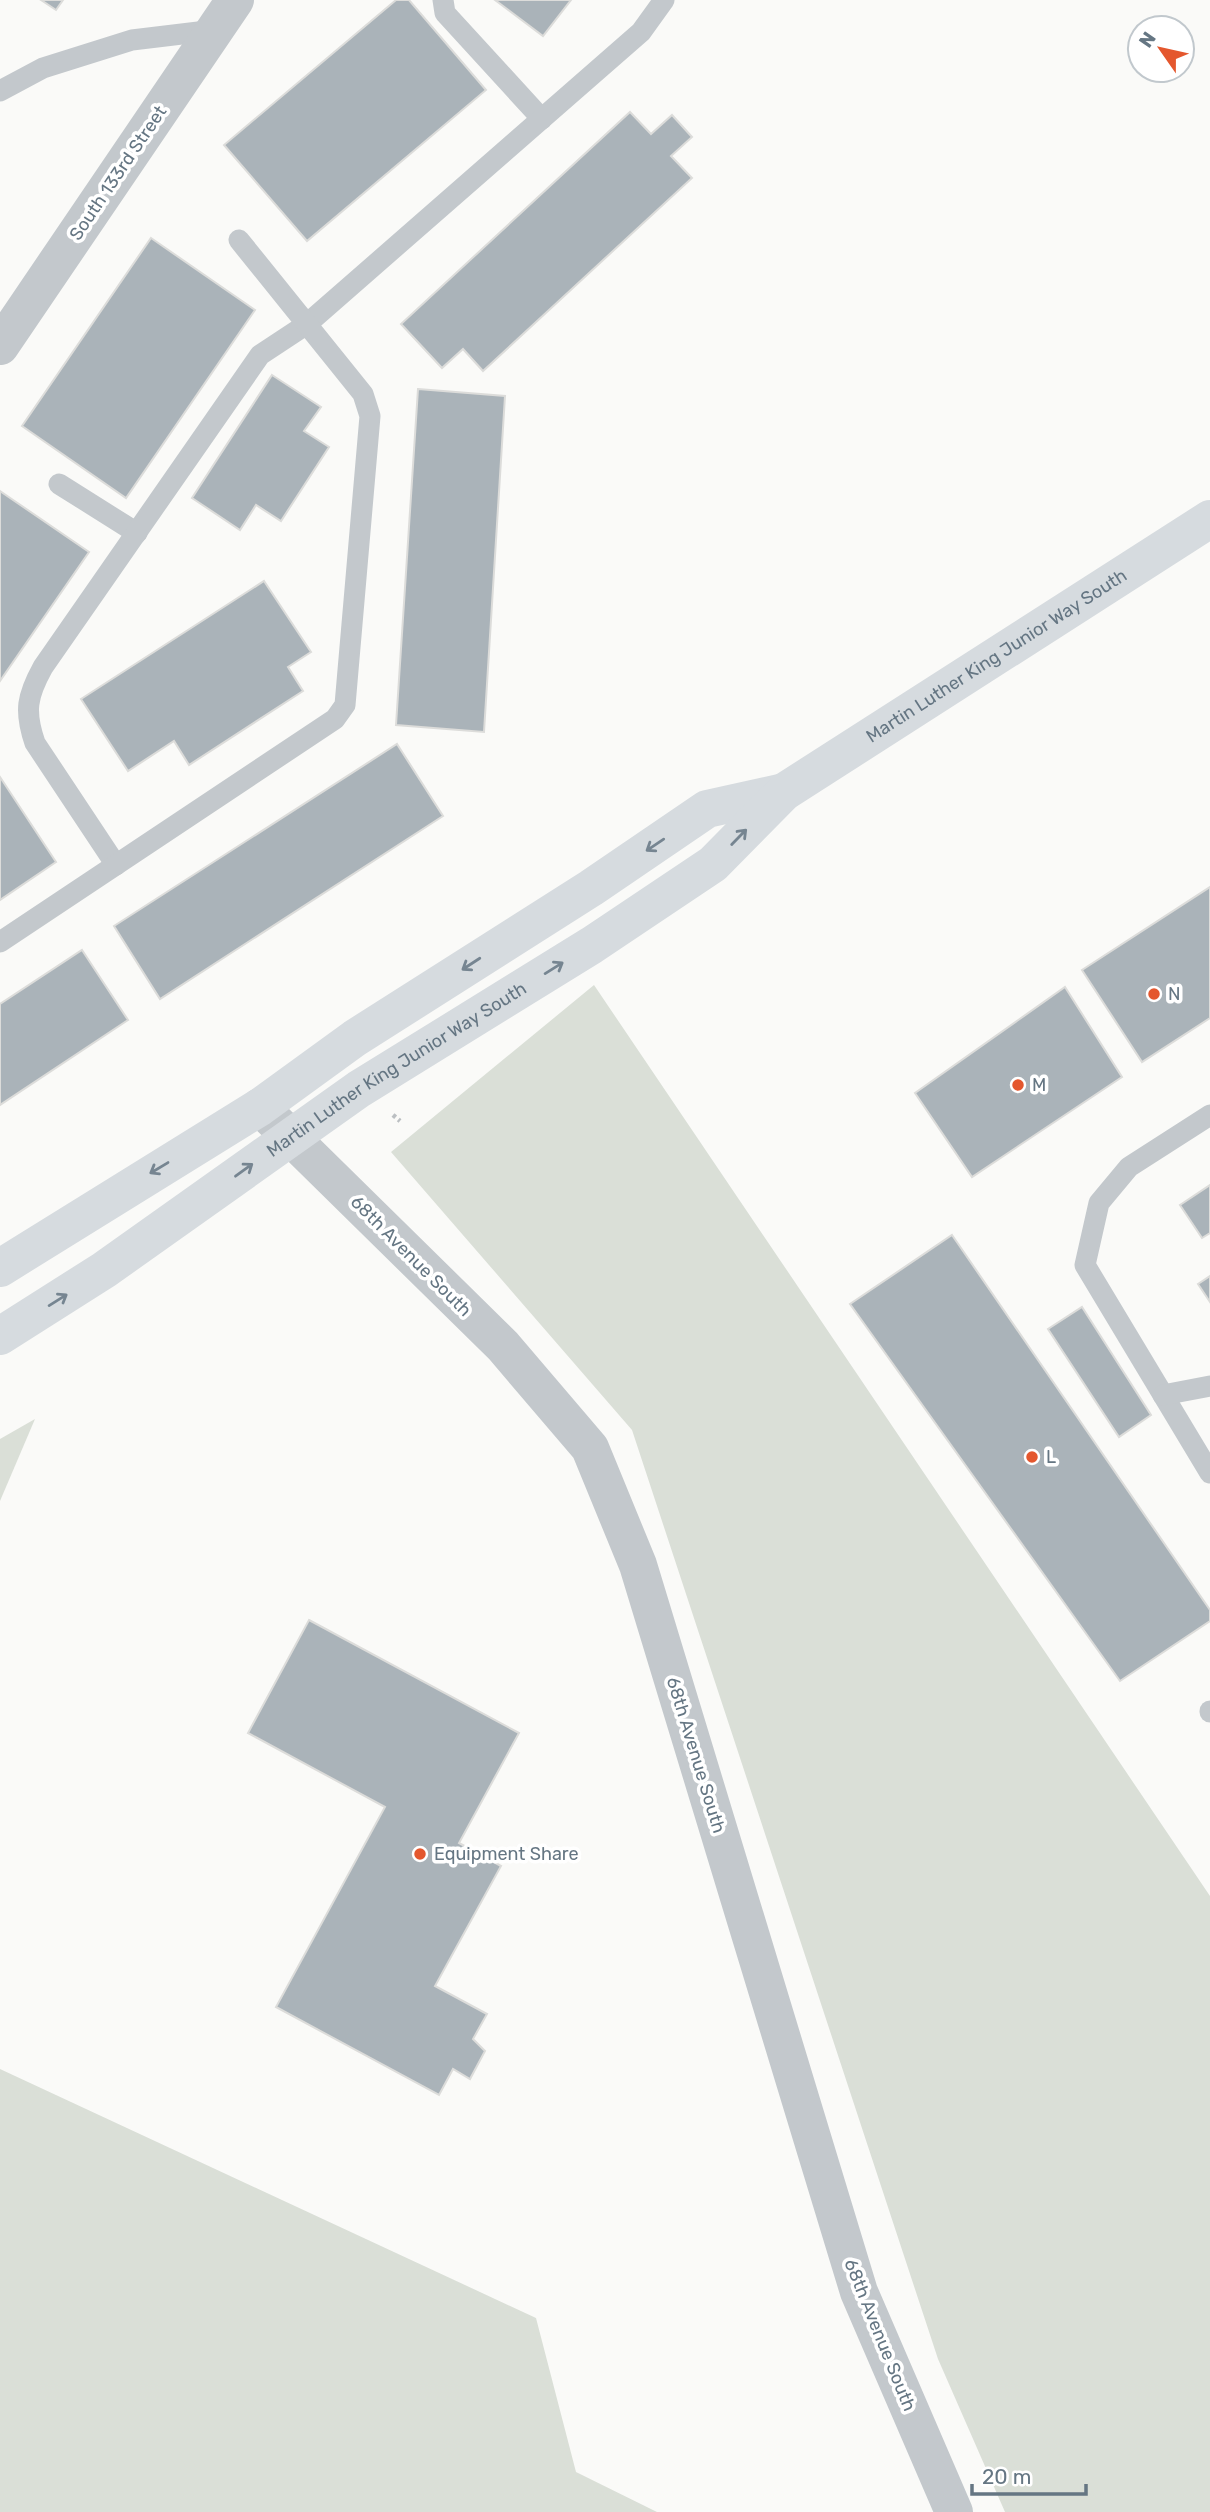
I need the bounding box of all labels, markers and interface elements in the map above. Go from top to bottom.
north arrow [1126,14,1196,84]
text: N [1134,28,1161,52]
street label: South 133rd Street [65,101,171,245]
street label: Martin Luther King Junior Way South [862,564,1131,747]
one-way arrow [730,829,747,846]
one-way arrow [646,837,665,852]
one-way arrow [462,957,481,972]
one-way arrow [543,961,563,975]
street label: Martin Luther King Junior Way South [263,977,530,1162]
place label: N [1168,983,1181,1005]
marker: N [1146,986,1162,1002]
place label: M [1032,1074,1046,1096]
marker: M [1010,1077,1026,1093]
one-way arrow [150,1161,170,1175]
one-way arrow [234,1163,253,1177]
street label: 68th Avenue South [346,1191,476,1321]
one-way arrow [47,1292,67,1306]
place label: L [1046,1446,1056,1468]
marker: L [1024,1449,1040,1465]
street label: 68th Avenue South [662,1674,730,1836]
place label: Equipment Share [434,1843,579,1865]
marker: Equipment Share [412,1846,428,1862]
street label: 68th Avenue South [839,2256,921,2414]
scale bar [972,2452,1086,2496]
text: 20 m [982,2464,1031,2489]

